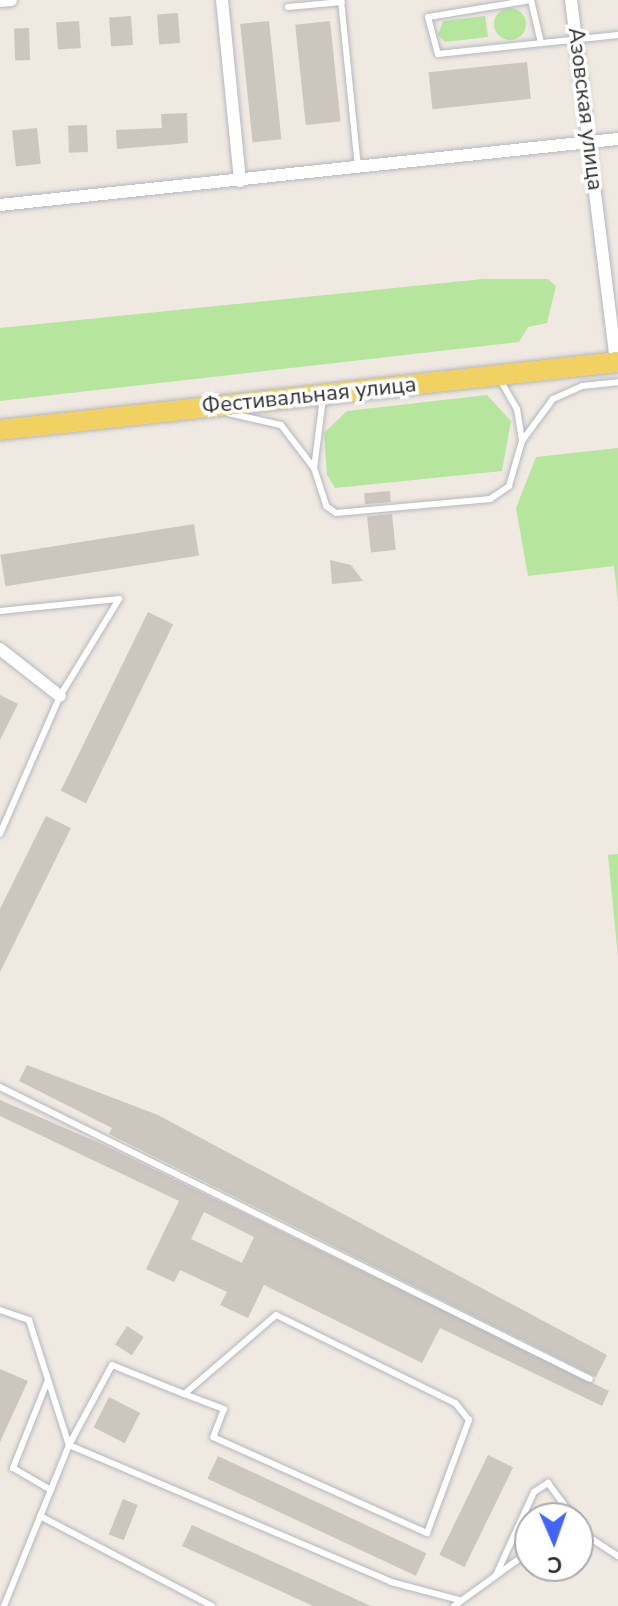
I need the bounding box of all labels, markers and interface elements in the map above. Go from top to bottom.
street label: Азовская улица [562,26,608,192]
street label: Фестивальная улица [200,372,418,420]
north arrow [514,1502,594,1582]
text: С [547,1549,563,1579]

